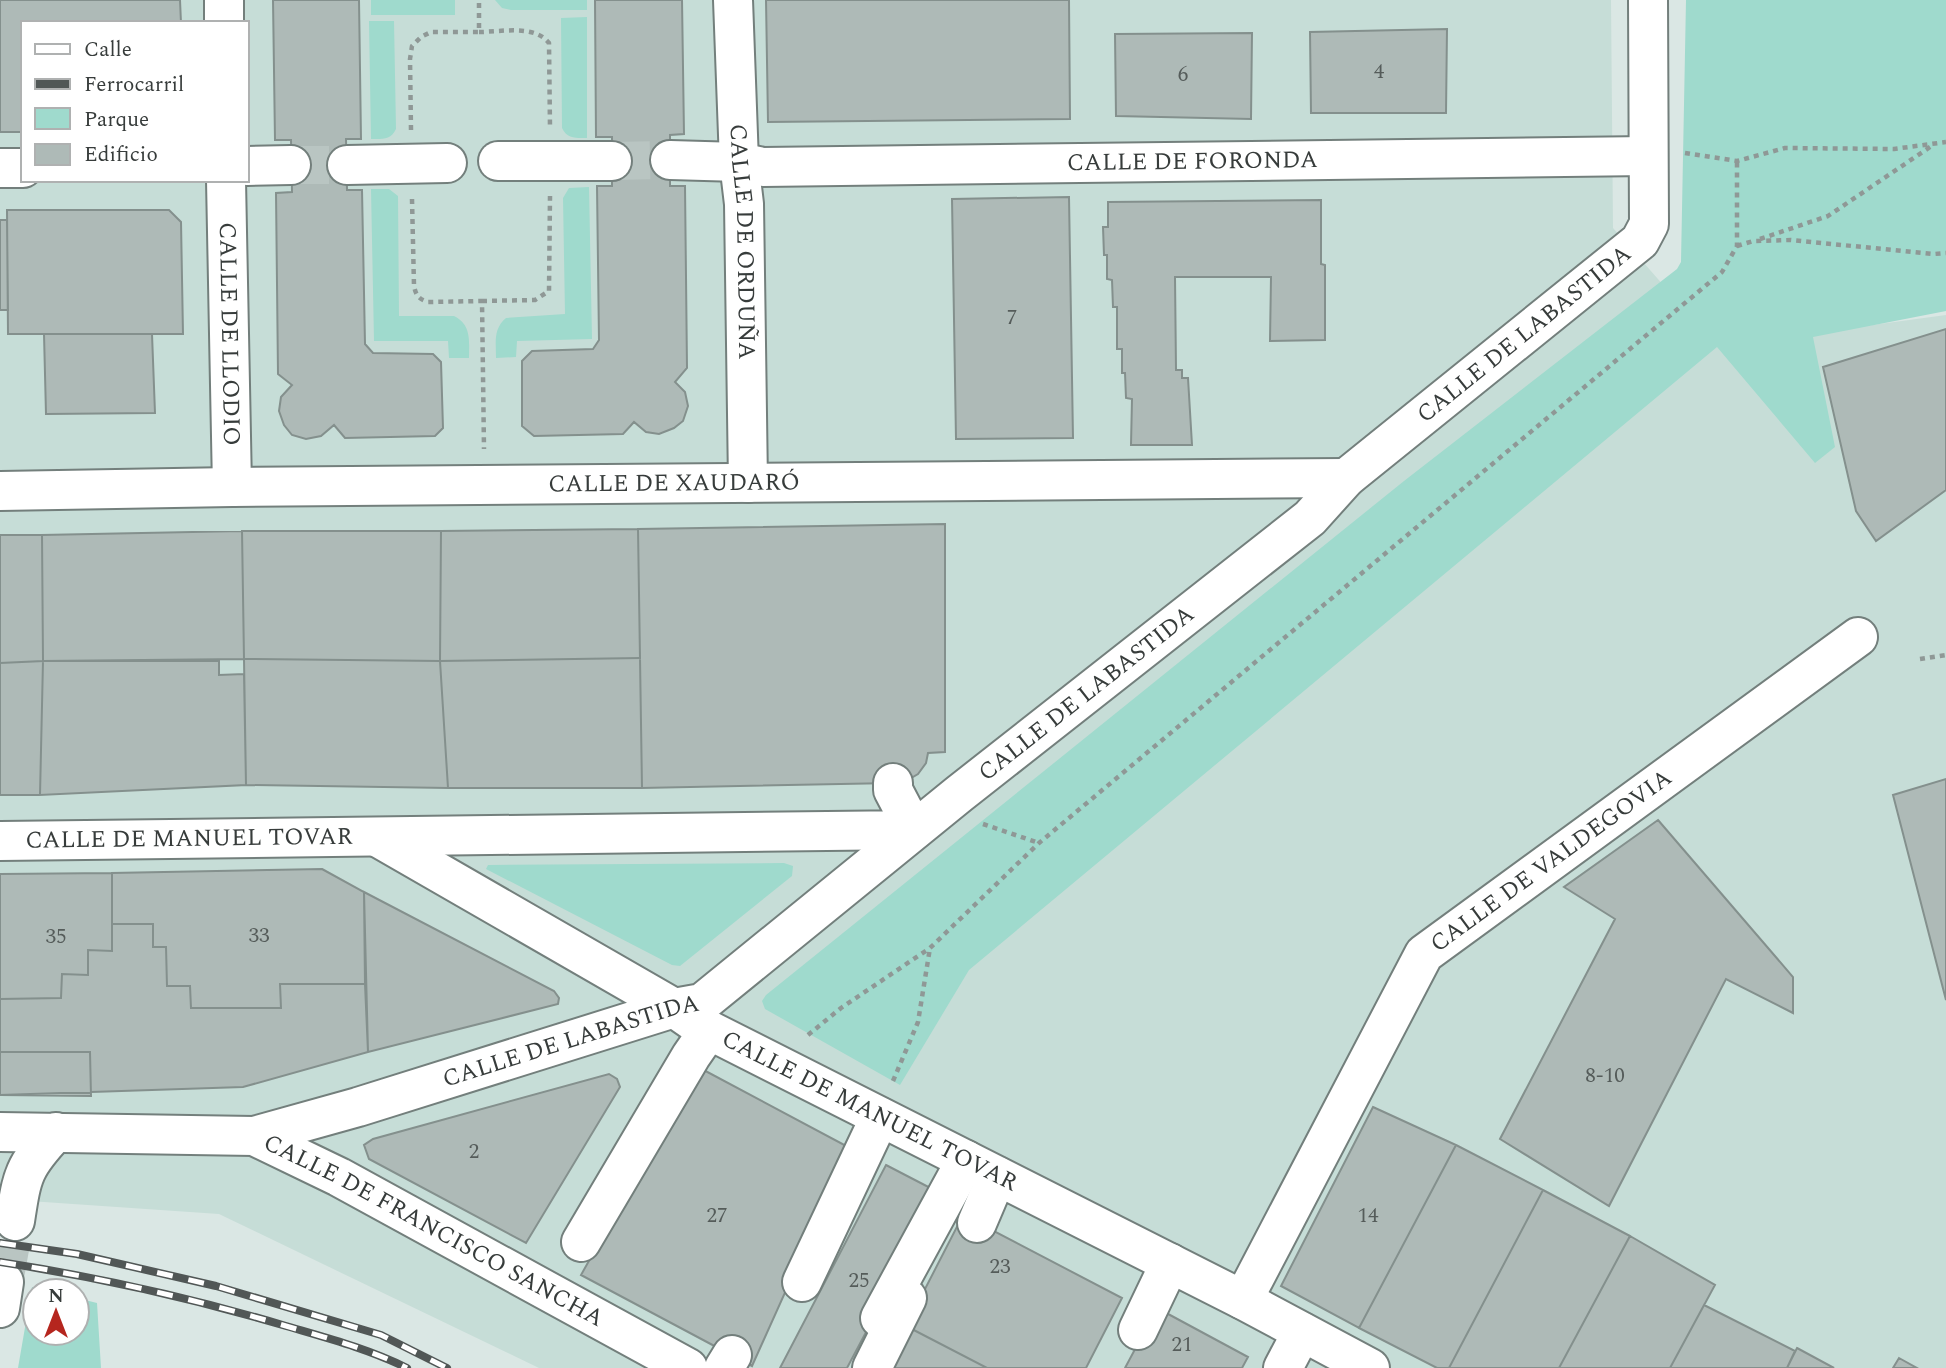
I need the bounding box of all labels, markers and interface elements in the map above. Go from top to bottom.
legend [21,21,248,182]
text: Calle [84,34,132,66]
house number: 4 [1374,56,1385,88]
house number: 6 [1178,59,1188,91]
text: Ferrocarril [84,69,184,101]
text: Parque [84,104,149,136]
street label: CALLE DE ORDUÑA [720,123,764,360]
text: Edificio [84,139,158,171]
street label: CALLE DE FORONDA [1067,142,1318,181]
street label: CALLE DE LLODIO [209,222,249,446]
street label: CALLE DE LABASTIDA [1409,237,1639,432]
house number: 7 [1007,302,1017,334]
street label: CALLE DE XAUDARÓ [548,464,800,502]
street label: CALLE DE LABASTIDA [970,597,1203,790]
street label: CALLE DE VALDEGOVIA [1423,760,1680,962]
street label: CALLE DE MANUEL TOVAR [25,819,353,859]
house number: 33 [249,920,270,952]
house number: 35 [46,921,67,953]
street label: CALLE DE LABASTIDA [438,986,702,1097]
street label: CALLE DE MANUEL TOVAR [715,1021,1024,1201]
house number: 8-10 [1585,1060,1625,1092]
street label: CALLE DE FRANCISCO SANCHA [257,1125,610,1337]
house number: 2 [469,1136,479,1168]
house number: 27 [707,1200,728,1232]
house number: 14 [1358,1200,1379,1232]
house number: 23 [990,1251,1011,1283]
house number: 25 [849,1265,870,1297]
north arrow [21,1277,91,1347]
text: N [48,1282,64,1311]
house number: 21 [1172,1329,1193,1361]

